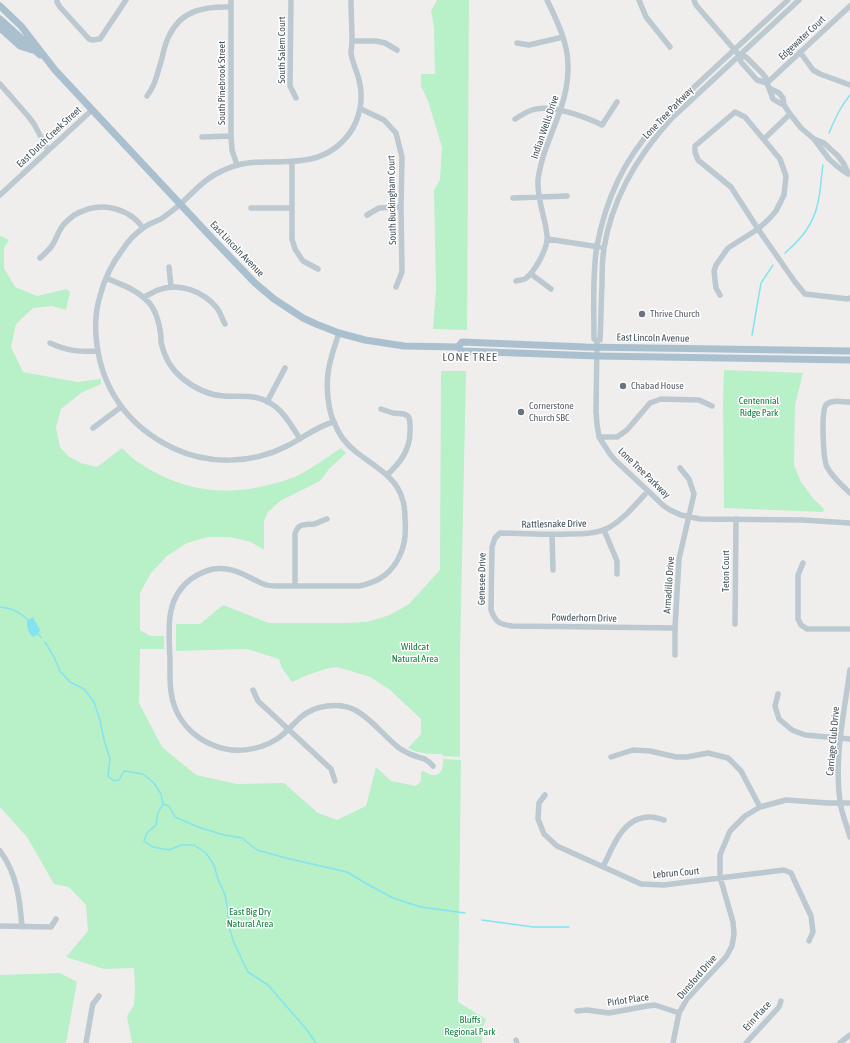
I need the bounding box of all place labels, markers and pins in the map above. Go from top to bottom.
place label: Thrive Church [650,308,700,320]
marker: Thrive Church [637,309,647,319]
place label: Chabad House [631,380,684,392]
marker: Chabad House [618,381,628,391]
place label: Cornerstone Church SBC [529,400,574,424]
marker: Cornerstone Church SBC [516,407,526,417]

